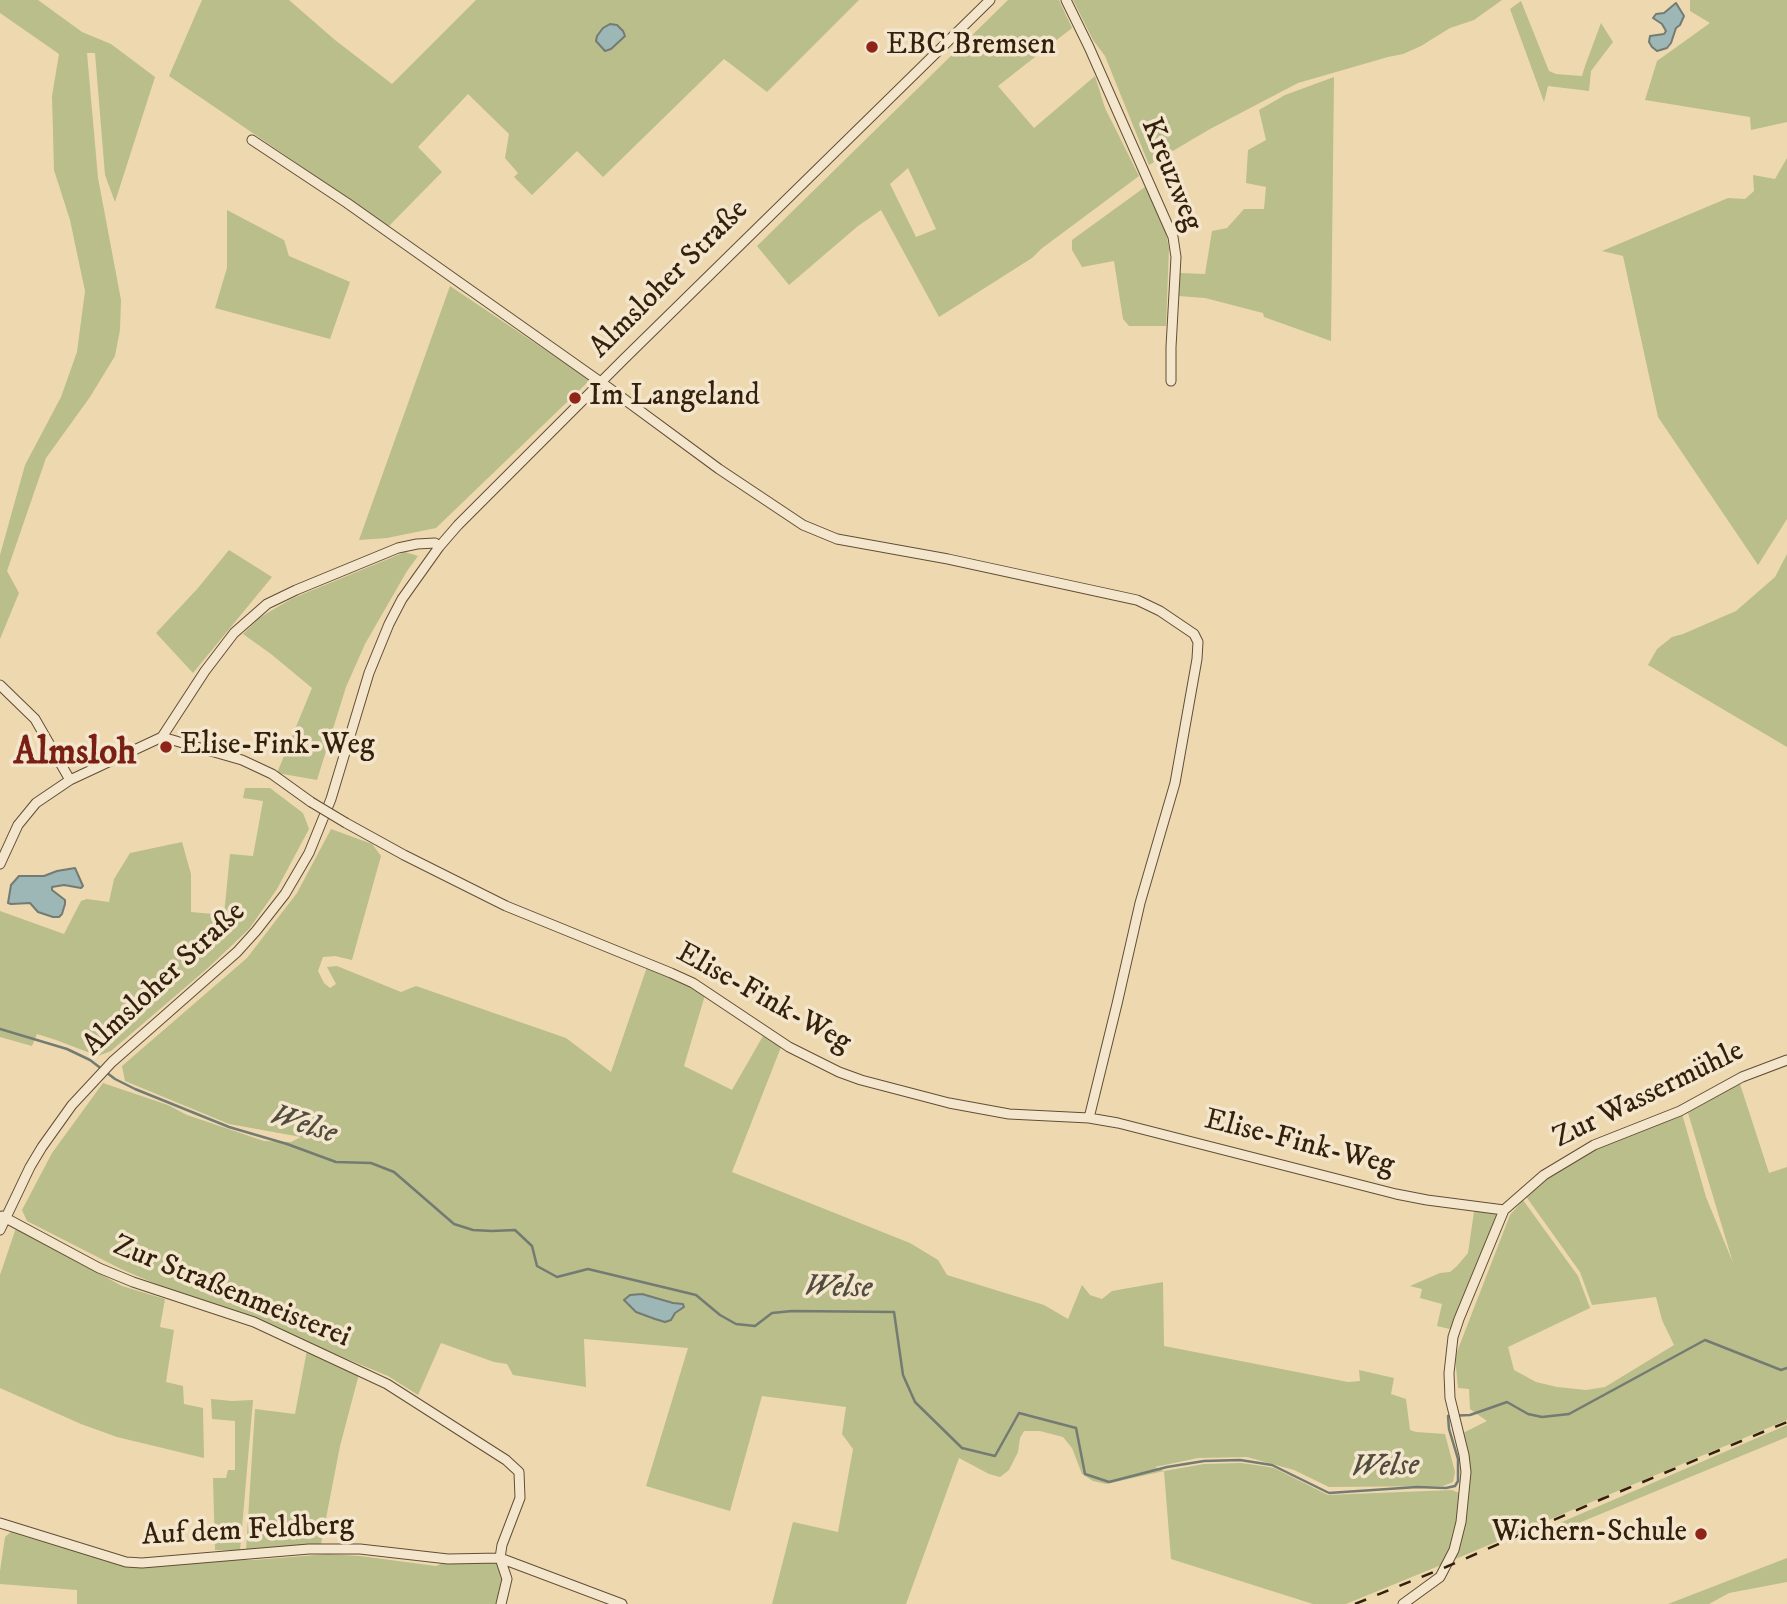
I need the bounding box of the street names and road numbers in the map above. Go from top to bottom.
street label: Kreuzweg [1131,113,1209,237]
street label: Almsloher Straße [583,193,757,367]
street label: Almsloher Straße [76,895,254,1065]
street label: Elise-Fink-Weg [669,936,857,1062]
street label: Zur Wassermühle [1548,1034,1750,1158]
street label: Elise-Fink-Weg [1200,1103,1398,1185]
street label: Zur Straßenmeisterei [107,1229,355,1357]
street label: Auf dem Feldberg [141,1508,355,1556]

